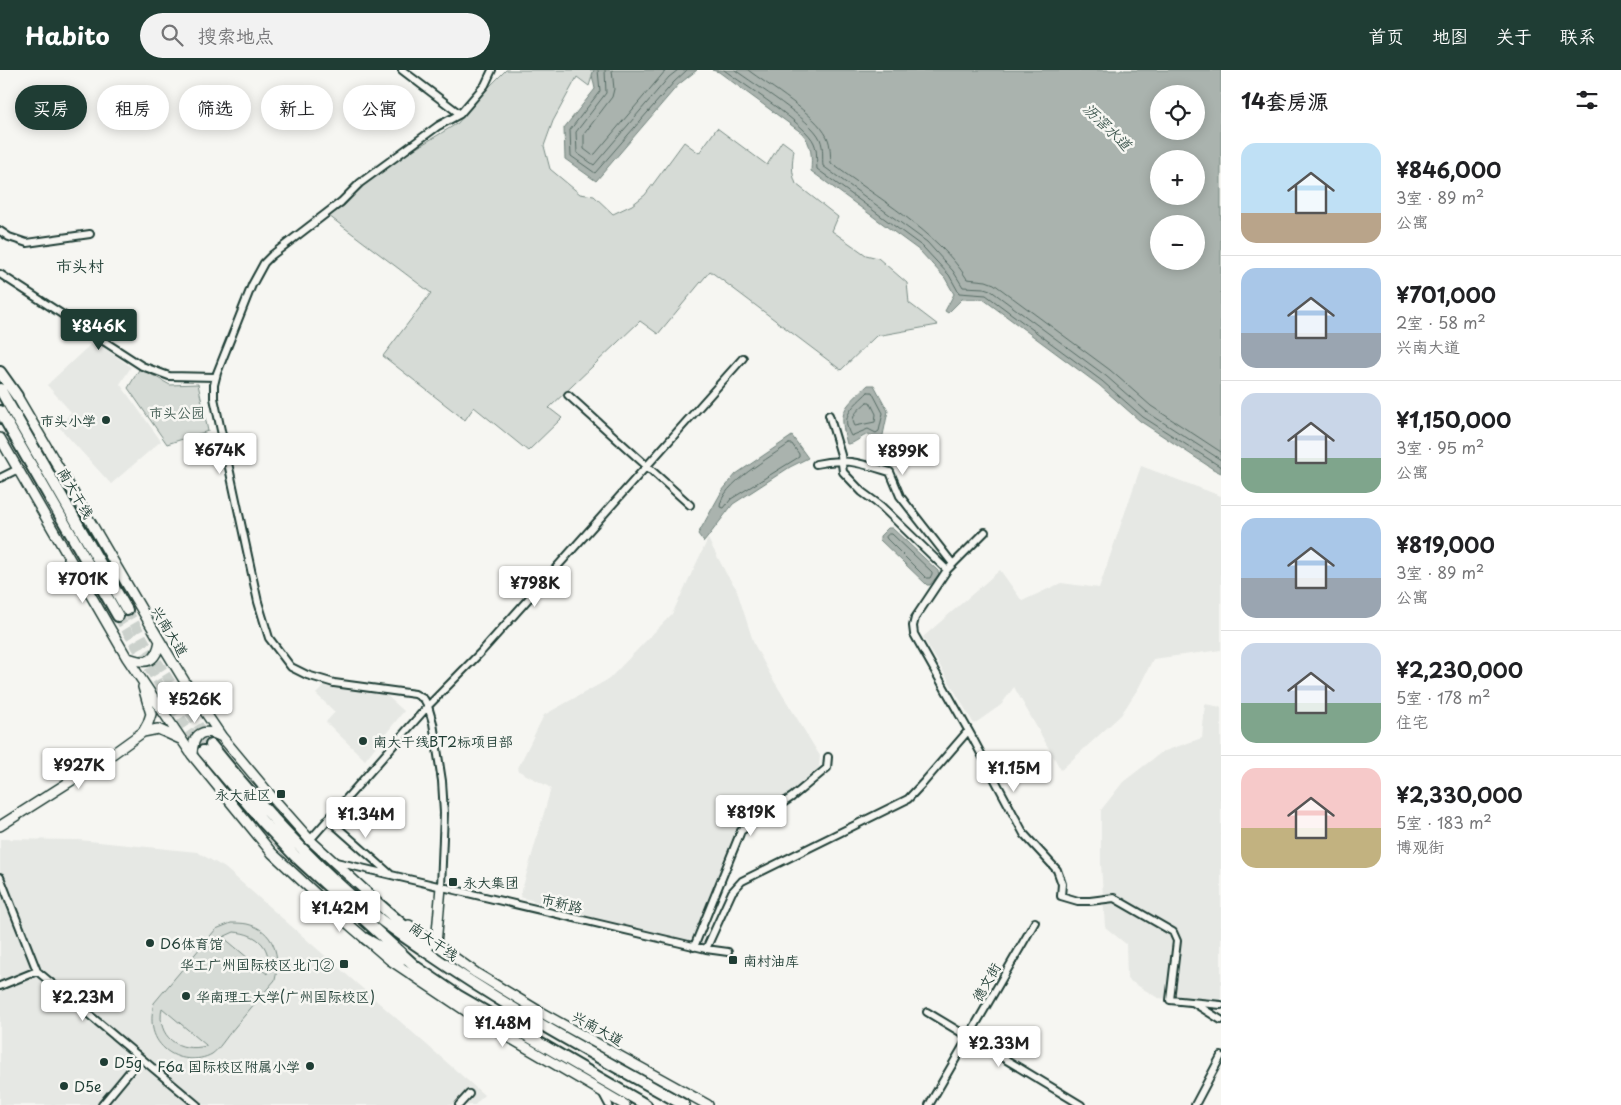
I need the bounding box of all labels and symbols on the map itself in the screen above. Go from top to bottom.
water label: 沥滘水道 [1078,97,1139,156]
district label: 市头村 [56,253,104,277]
pin: ¥846K [64,308,134,351]
park label: 市头公园 [149,402,205,423]
place label: 市头小学 [40,410,96,431]
marker: 市头小学 [100,414,112,426]
pin: ¥674K [185,432,255,475]
pin: ¥899K [868,434,938,476]
street label: 南大干线 [53,464,99,522]
pin: ¥701K [48,562,118,604]
pin: ¥798K [500,566,570,608]
street label: 兴南大道 [147,602,193,660]
pin: ¥526K [160,682,230,724]
place label: 南大干线BT2标项目部 [373,731,513,752]
marker: 南大干线BT2标项目部 [357,735,369,747]
pin: ¥927K [44,748,114,790]
pin: ¥1.15M [973,750,1055,793]
place label: 永大社区 [215,784,271,805]
marker: 永大社区 [275,788,287,800]
pin: ¥819K [716,794,786,837]
pin: ¥1.34M [325,796,407,839]
place label: 永大集团 [463,872,519,893]
marker: 永大集团 [447,876,459,888]
street label: 市新路 [539,888,585,918]
pin: ¥1.42M [299,890,381,933]
street label: 南大干线 [405,916,463,966]
place label: D6体育馆 [160,933,223,954]
marker: D6体育馆 [144,937,156,949]
place label: 南村油库 [743,950,799,971]
place label: 华工广州国际校区北门② [180,954,334,975]
marker: 南村油库 [727,954,739,966]
marker: 华工广州国际校区北门② [338,958,350,970]
street label: 德文街 [966,959,1006,1005]
pin: ¥2.23M [42,980,124,1022]
place label: 华南理工大学(广州国际校区) [196,986,375,1007]
marker: 华南理工大学(广州国际校区) [180,990,192,1002]
street label: 兴南大道 [568,1005,628,1051]
pin: ¥1.48M [462,1006,544,1048]
pin: ¥2.33M [958,1026,1040,1068]
place label: D5g [114,1052,142,1073]
marker: D5g [98,1056,110,1068]
place label: F6a 国际校区附属小学 [157,1056,300,1077]
marker: F6a 国际校区附属小学 [304,1060,316,1072]
place label: D5e [74,1076,101,1097]
marker: D5e [58,1080,70,1092]

